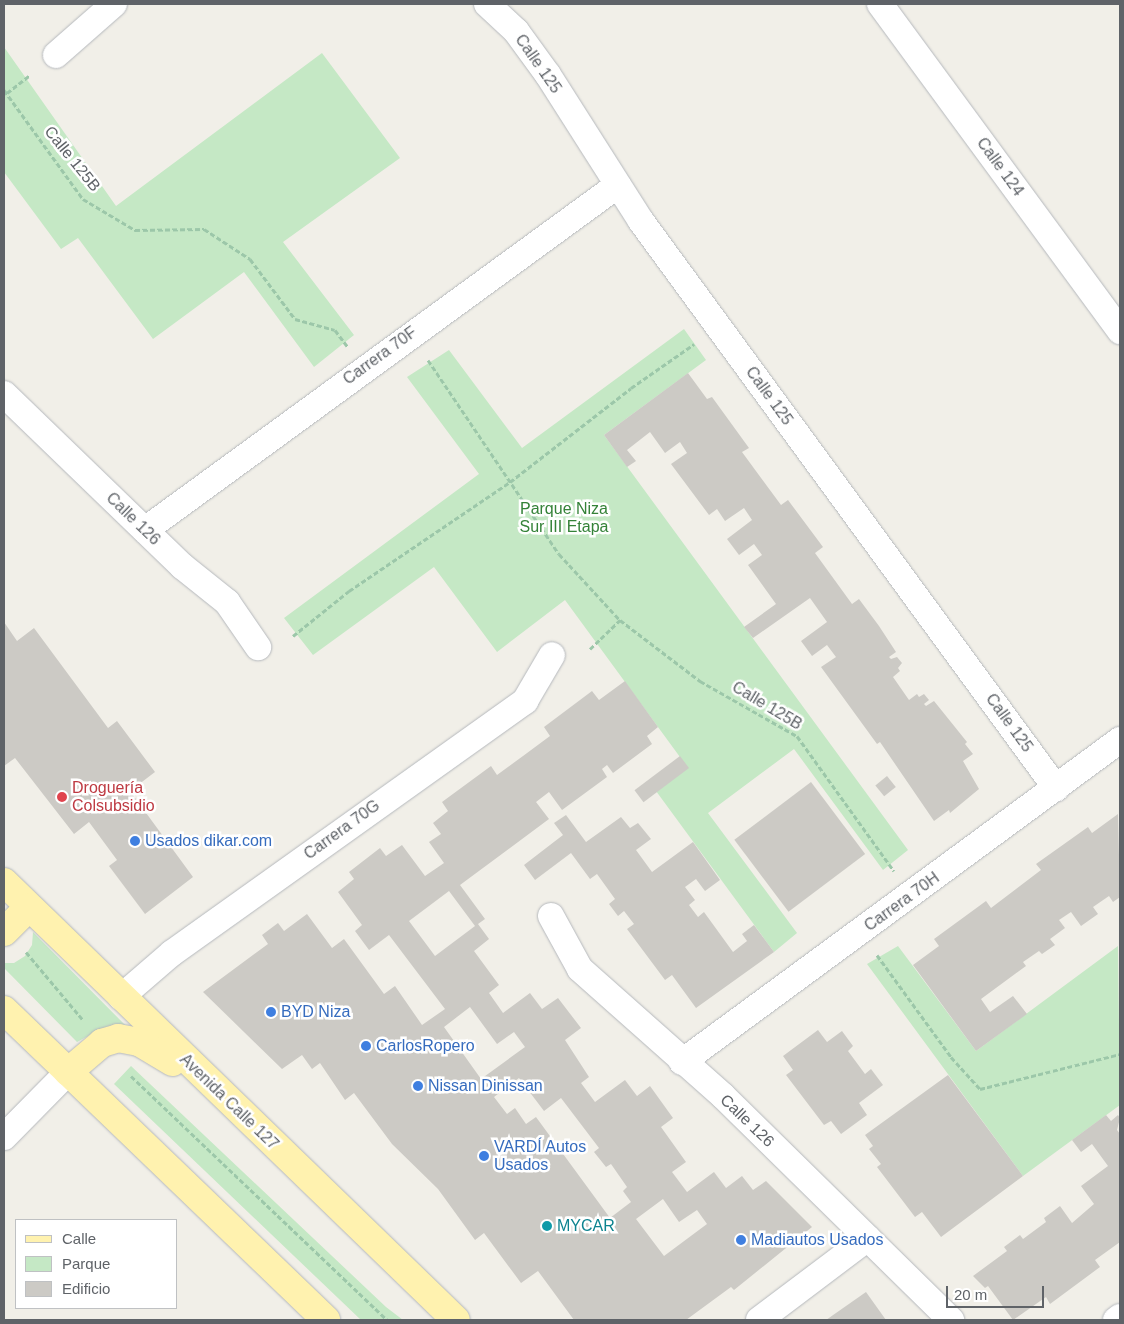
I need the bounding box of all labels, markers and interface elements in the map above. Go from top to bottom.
street label: Calle 125 [511,31,565,97]
street label: Calle 125B [40,123,104,195]
street label: Calle 124 [972,134,1028,200]
street label: Carrera 70F [339,323,421,389]
street label: Calle 125 [741,363,797,429]
street label: Calle 126 [102,489,164,549]
park label: Parque Niza Sur III Etapa [520,499,608,537]
street label: Calle 125B [729,678,805,734]
street label: Calle 125 [981,690,1037,756]
place label: Droguería Colsubsidio [72,778,155,816]
marker: Droguería Colsubsidio [56,791,68,803]
street label: Carrera 70G [300,796,384,864]
place label: Usados dikar.com [145,831,272,851]
marker: Usados dikar.com [129,835,141,847]
street label: Carrera 70H [861,868,943,936]
place label: BYD Niza [281,1002,350,1022]
marker: BYD Niza [265,1006,277,1018]
place label: CarlosRopero [376,1036,475,1056]
marker: CarlosRopero [360,1040,372,1052]
street label: Avenida Calle 127 [176,1050,282,1154]
place label: Nissan Dinissan [428,1076,543,1096]
marker: Nissan Dinissan [412,1080,424,1092]
street label: Calle 126 [716,1091,778,1151]
place label: VARDÍ Autos Usados [494,1137,587,1175]
marker: VARDÍ Autos Usados [478,1150,490,1162]
place label: MYCAR [557,1216,615,1236]
legend [15,1219,178,1309]
marker: MYCAR [541,1220,553,1232]
text: Calle [62,1230,96,1247]
place label: Madiautos Usados [751,1230,884,1250]
marker: Madiautos Usados [735,1234,747,1246]
text: Parque [62,1255,110,1272]
scale bar [949,1276,1046,1308]
text: Edificio [62,1280,110,1297]
text: 20 m [954,1286,987,1303]

